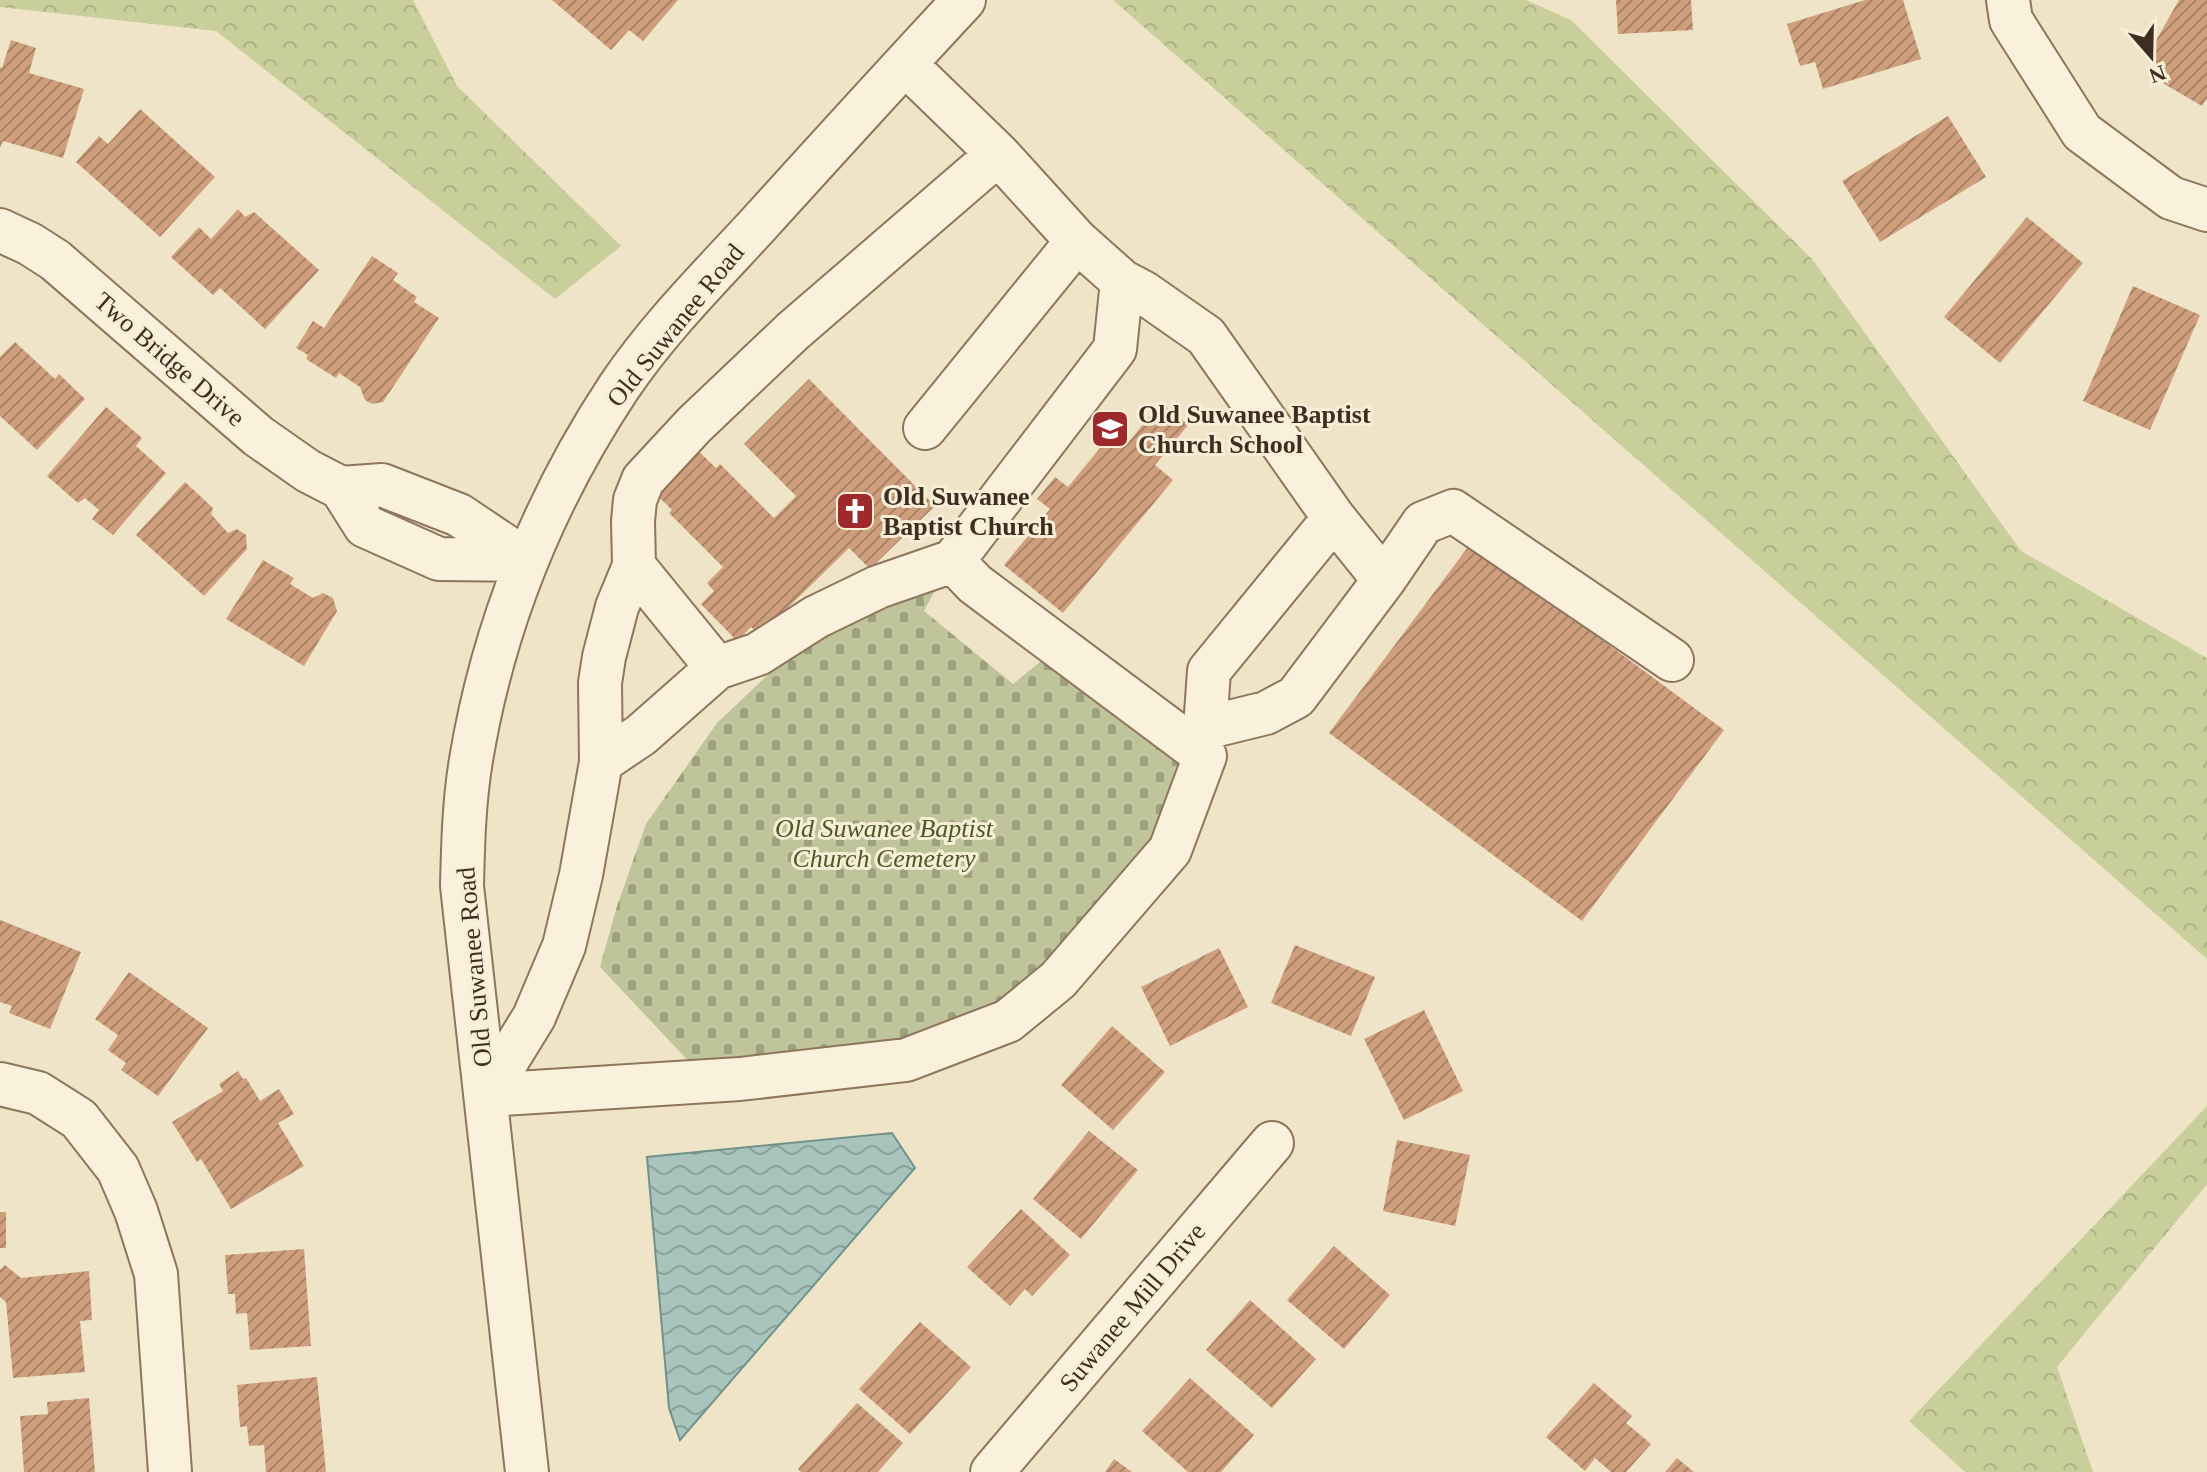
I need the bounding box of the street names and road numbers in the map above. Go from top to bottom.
street label: Old Suwanee Road [601,238,750,412]
street label: Two Bridge Drive [89,286,250,432]
street label: Old Suwanee Road [451,866,498,1068]
street label: Suwanee Mill Drive [1054,1217,1211,1397]

